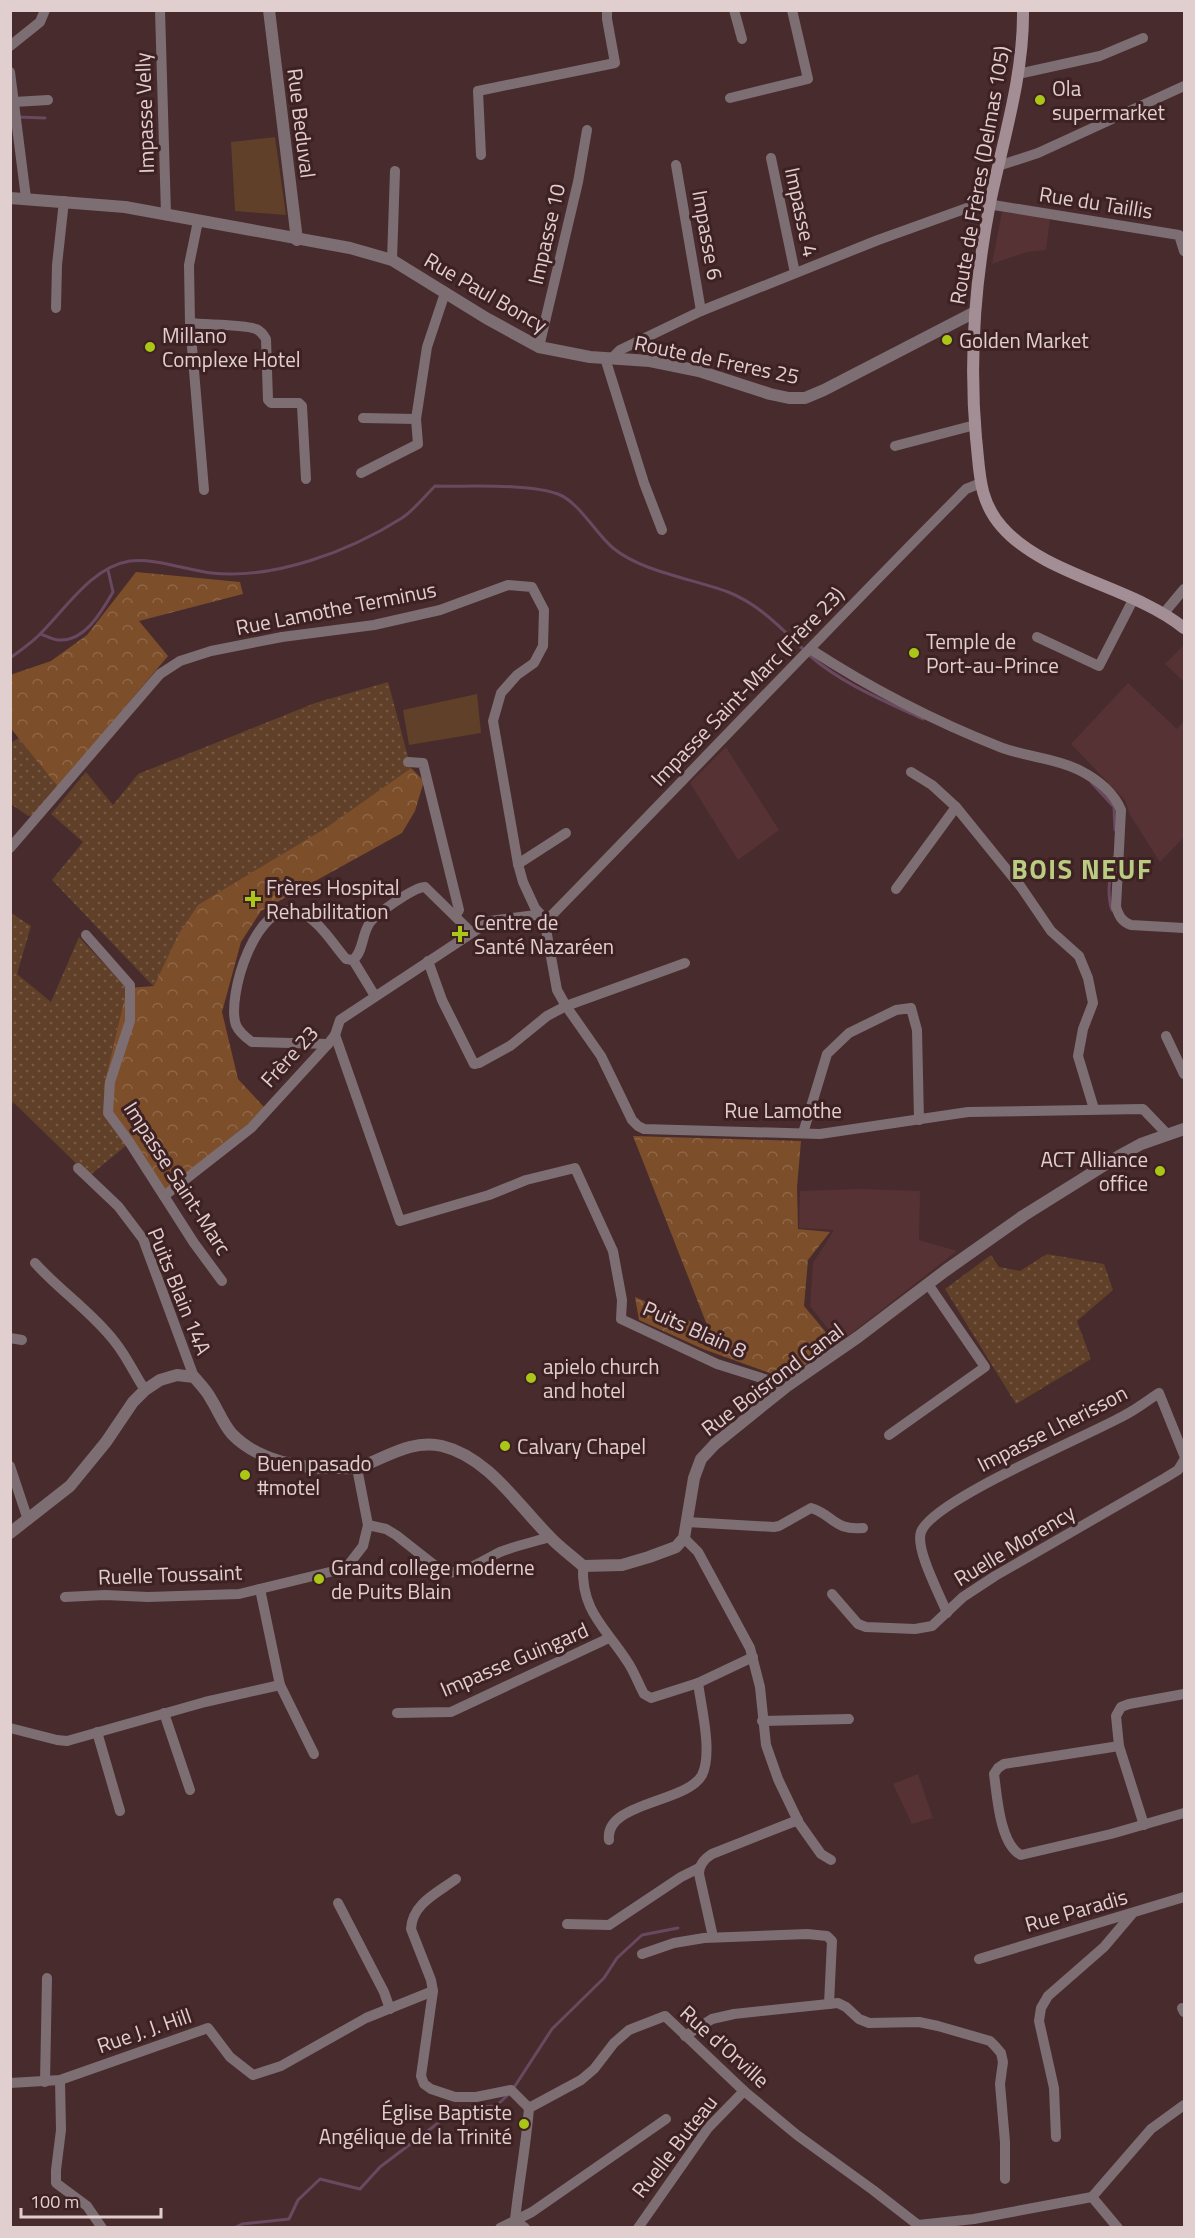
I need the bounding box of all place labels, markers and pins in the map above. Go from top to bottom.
place label: Ola supermarket [1052,72,1166,128]
marker: Ola supermarket [1033,93,1047,107]
place label: Millano Complexe Hotel [162,319,301,375]
place label: Golden Market [959,324,1089,356]
marker: Golden Market [940,333,954,347]
marker: Millano Complexe Hotel [143,340,157,354]
place label: Temple de Port-au-Prince [926,625,1059,681]
marker: Temple de Port-au-Prince [907,646,921,660]
place label: Frères Hospital Rehabilitation [266,871,400,927]
marker: Frères Hospital Rehabilitation [244,890,262,908]
place label: Centre de Santé Nazaréen [474,906,614,962]
marker: Centre de Santé Nazaréen [451,925,469,943]
place label: ACT Alliance office [1040,1143,1148,1199]
marker: ACT Alliance office [1153,1164,1167,1178]
place label: apielo church and hotel [543,1350,659,1406]
marker: apielo church and hotel [524,1371,538,1385]
place label: Calvary Chapel [517,1430,646,1462]
marker: Calvary Chapel [498,1439,512,1453]
place label: Buen pasado #motel [257,1447,372,1503]
marker: Buen pasado #motel [238,1468,252,1482]
place label: Grand college moderne de Puits Blain [331,1551,535,1607]
marker: Grand college moderne de Puits Blain [312,1572,326,1586]
place label: Église Baptiste Angélique de la Trinité [319,2096,512,2152]
marker: Église Baptiste Angélique de la Trinité [517,2117,531,2131]

